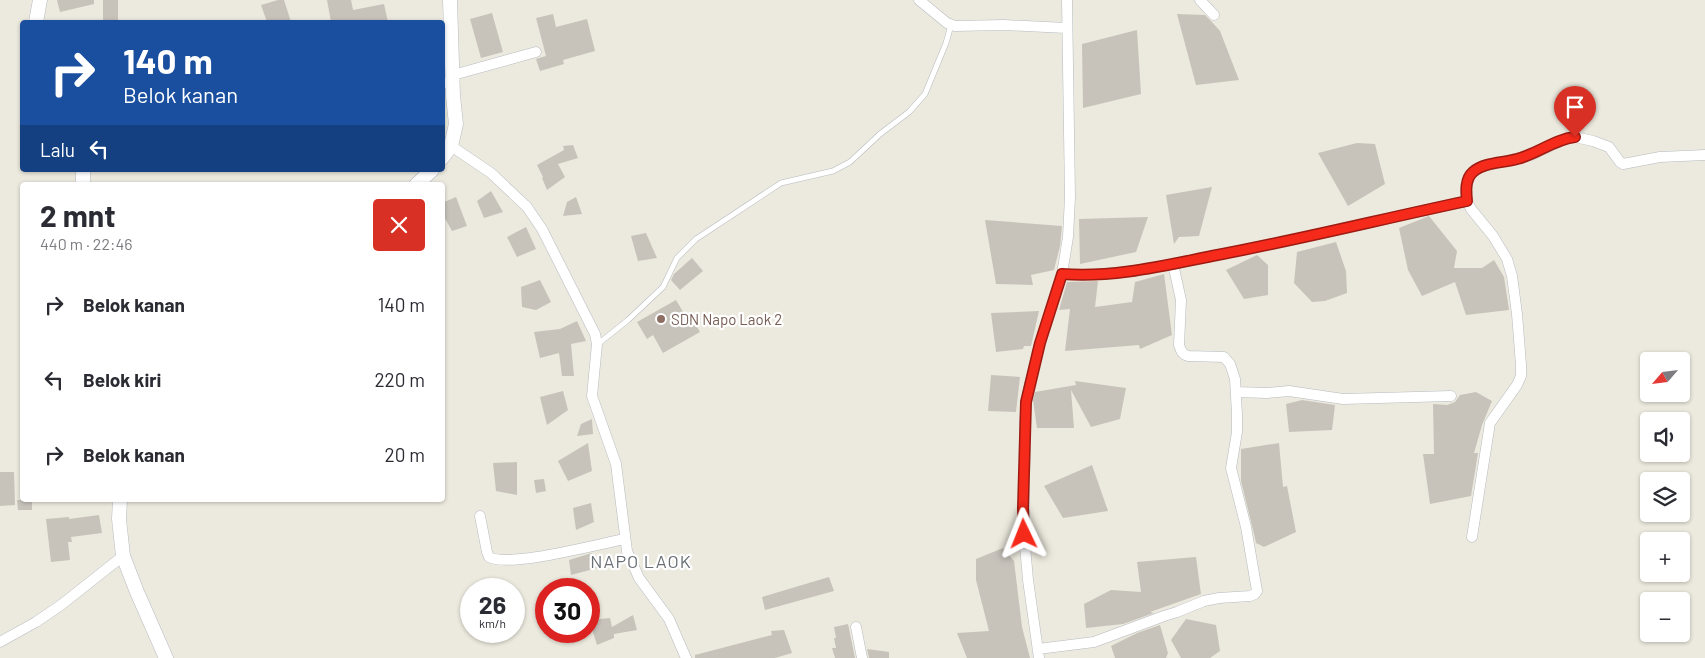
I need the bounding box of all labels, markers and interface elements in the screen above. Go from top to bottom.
text: 140 m [123,39,213,81]
icon: right [40,40,105,105]
text: Belok kanan [123,81,238,107]
pin [1554,86,1596,137]
icon: arrive [1561,93,1589,121]
icon: left [85,135,113,163]
text: Lalu [40,138,75,161]
text: 2 mnt [40,197,116,233]
button: close [373,199,425,251]
text: 440 m · 22:46 [40,234,133,253]
icon: right [40,291,68,319]
text: Belok kanan [83,293,185,316]
text: 140 m [378,293,425,316]
place label: SDN Napo Laok 2 [671,310,782,328]
marker: SDN Napo Laok 2 [655,313,667,325]
north arrow [1640,352,1690,402]
map controls [1640,352,1690,642]
icon: left [40,366,68,394]
text: Belok kiri [83,368,161,391]
text: 220 m [374,368,425,391]
button: sound [1640,412,1690,462]
icon: right [40,441,68,469]
text: Belok kanan [83,443,185,466]
text: 20 m [385,443,425,466]
button: layers [1640,472,1690,522]
position arrow [997,507,1049,559]
button: + [1640,532,1690,582]
district label: NAPO LAOK [590,550,692,572]
speed limit sign: 30 [535,578,600,643]
text: 26 [479,589,506,619]
button: − [1640,592,1690,642]
text: km/h [479,616,506,630]

